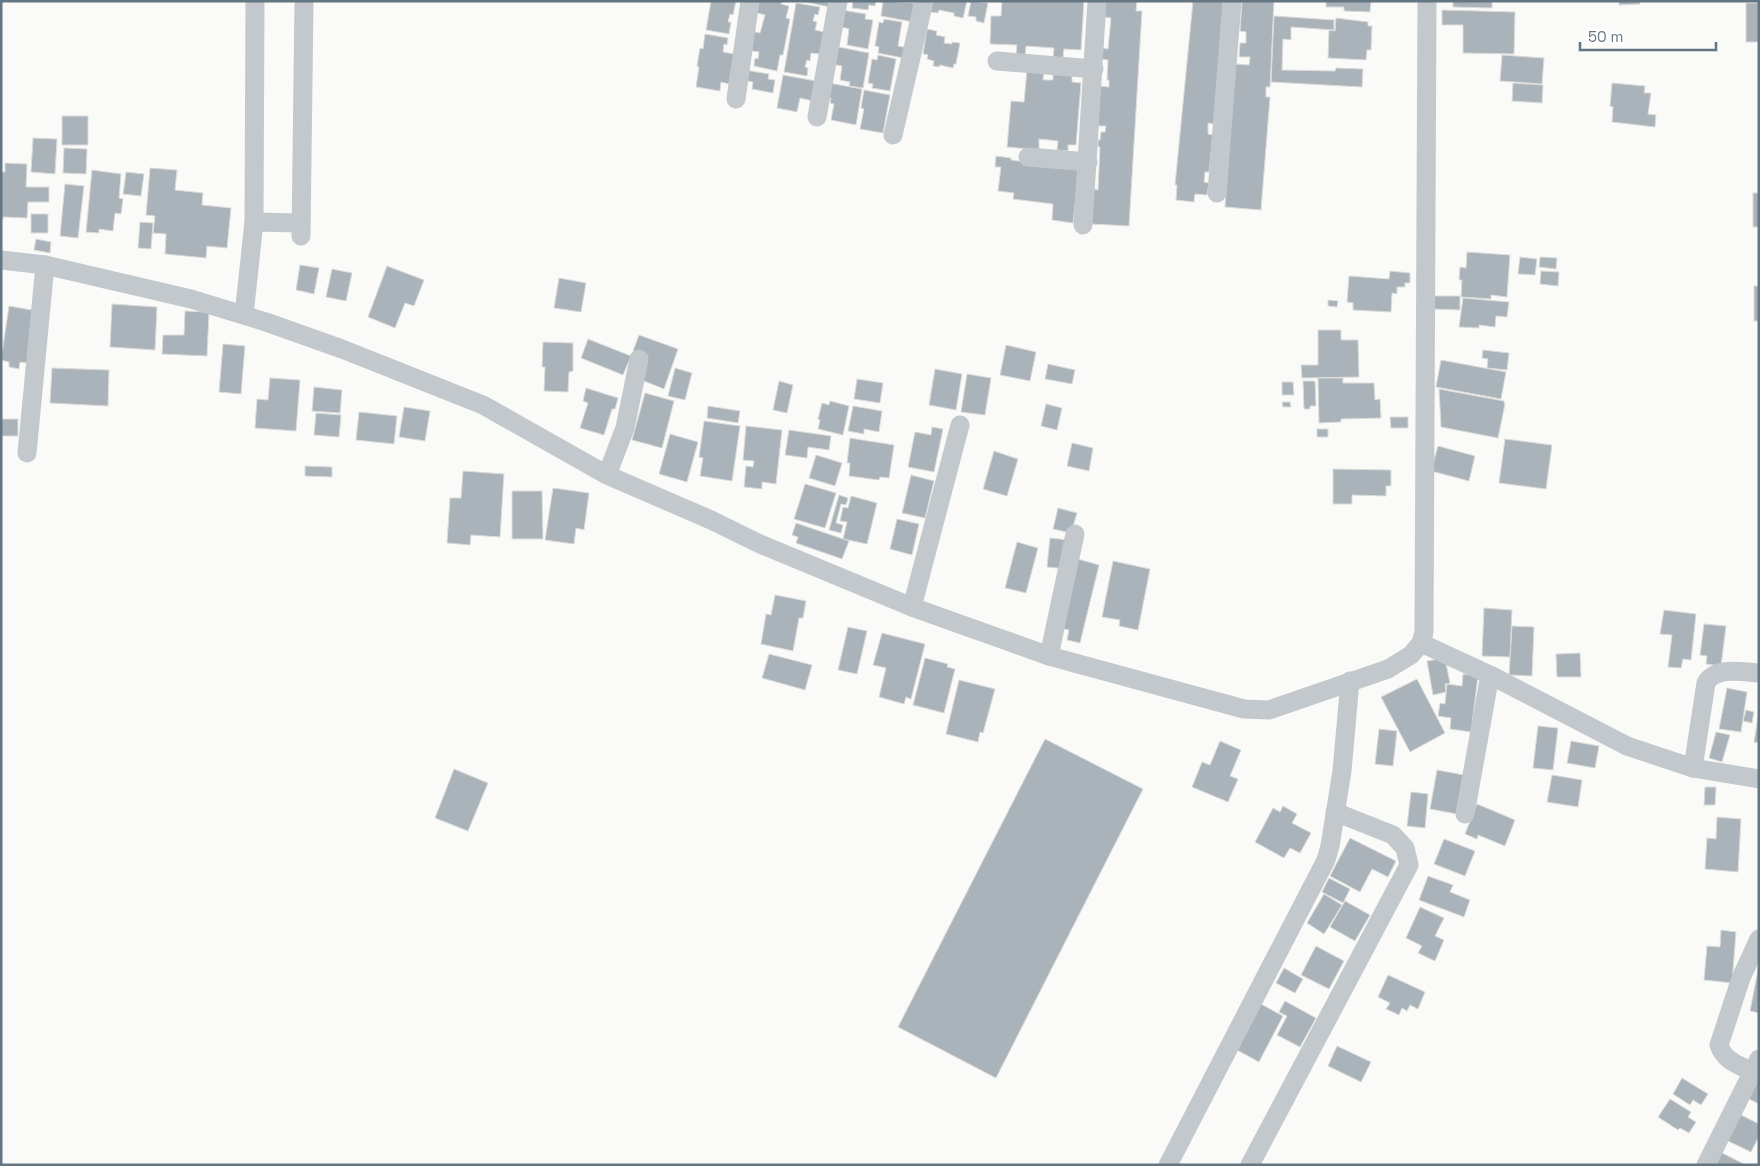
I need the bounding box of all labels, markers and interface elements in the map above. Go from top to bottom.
scale bar [1580,20,1716,52]
text: 50 m [1588,27,1623,46]

